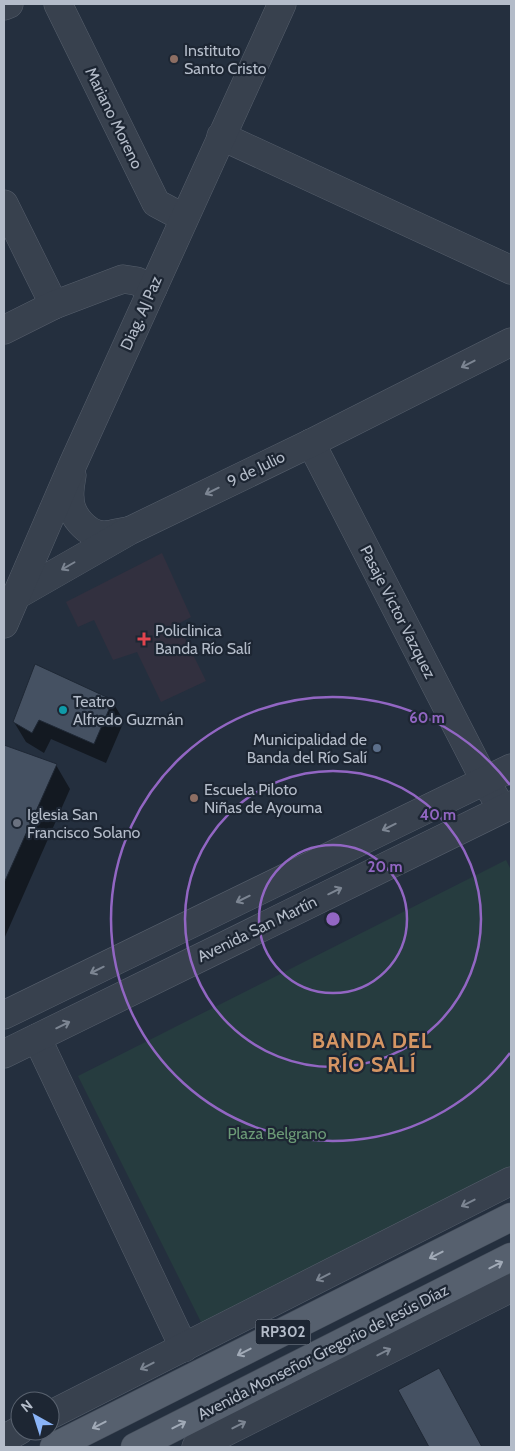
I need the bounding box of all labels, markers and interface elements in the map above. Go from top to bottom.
place label: Instituto Santo Cristo [184,41,267,78]
marker: Instituto Santo Cristo [168,53,180,65]
street label: Mariano Moreno [81,64,147,172]
street label: Diag. AJ Paz [116,273,166,353]
one-way arrow [461,360,476,369]
street label: 9 de Julio [224,447,288,491]
one-way arrow [205,486,220,496]
street label: Pasaje Victor Vazquez [356,542,440,682]
one-way arrow [62,561,76,571]
place label: Policlinica Banda Río Salí [155,621,251,658]
marker: Policlinica Banda Río Salí [137,632,151,646]
place label: Teatro Alfredo Guzmán [73,692,183,729]
marker: Teatro Alfredo Guzmán [57,704,69,716]
text: 60 m [409,709,445,727]
place label: Municipalidad de Banda del Río Salí [247,730,368,767]
marker: Municipalidad de Banda del Río Salí [371,742,383,754]
place label: Escuela Piloto Niñas de Ayouma [204,780,322,817]
marker: Escuela Piloto Niñas de Ayouma [188,792,200,804]
place label: Iglesia San Francisco Solano [27,805,141,842]
text: 40 m [420,806,456,824]
marker: Iglesia San Francisco Solano [11,817,23,829]
one-way arrow [382,823,397,832]
text: 20 m [368,858,402,876]
one-way arrow [327,886,342,895]
street label: Avenida San Martín [194,892,320,966]
one-way arrow [236,894,251,904]
centre of rings [324,910,342,928]
one-way arrow [90,966,105,975]
one-way arrow [55,1020,70,1029]
district label: BANDA DEL RÍO SALÍ [312,1028,432,1077]
park label: Plaza Belgrano [227,1124,327,1143]
one-way arrow [461,1199,476,1208]
one-way arrow [429,1250,444,1260]
one-way arrow [488,1260,503,1269]
one-way arrow [316,1273,331,1282]
street label: Avenida Monseñor Gregorio de Jesús Díaz [194,1280,452,1424]
road number: RP302 [256,1320,310,1344]
one-way arrow [237,1347,252,1357]
one-way arrow [376,1347,391,1356]
one-way arrow [140,1362,155,1371]
north arrow [10,1391,60,1441]
text: N [17,1396,36,1416]
one-way arrow [171,1420,186,1429]
one-way arrow [231,1420,246,1429]
one-way arrow [92,1421,107,1430]

